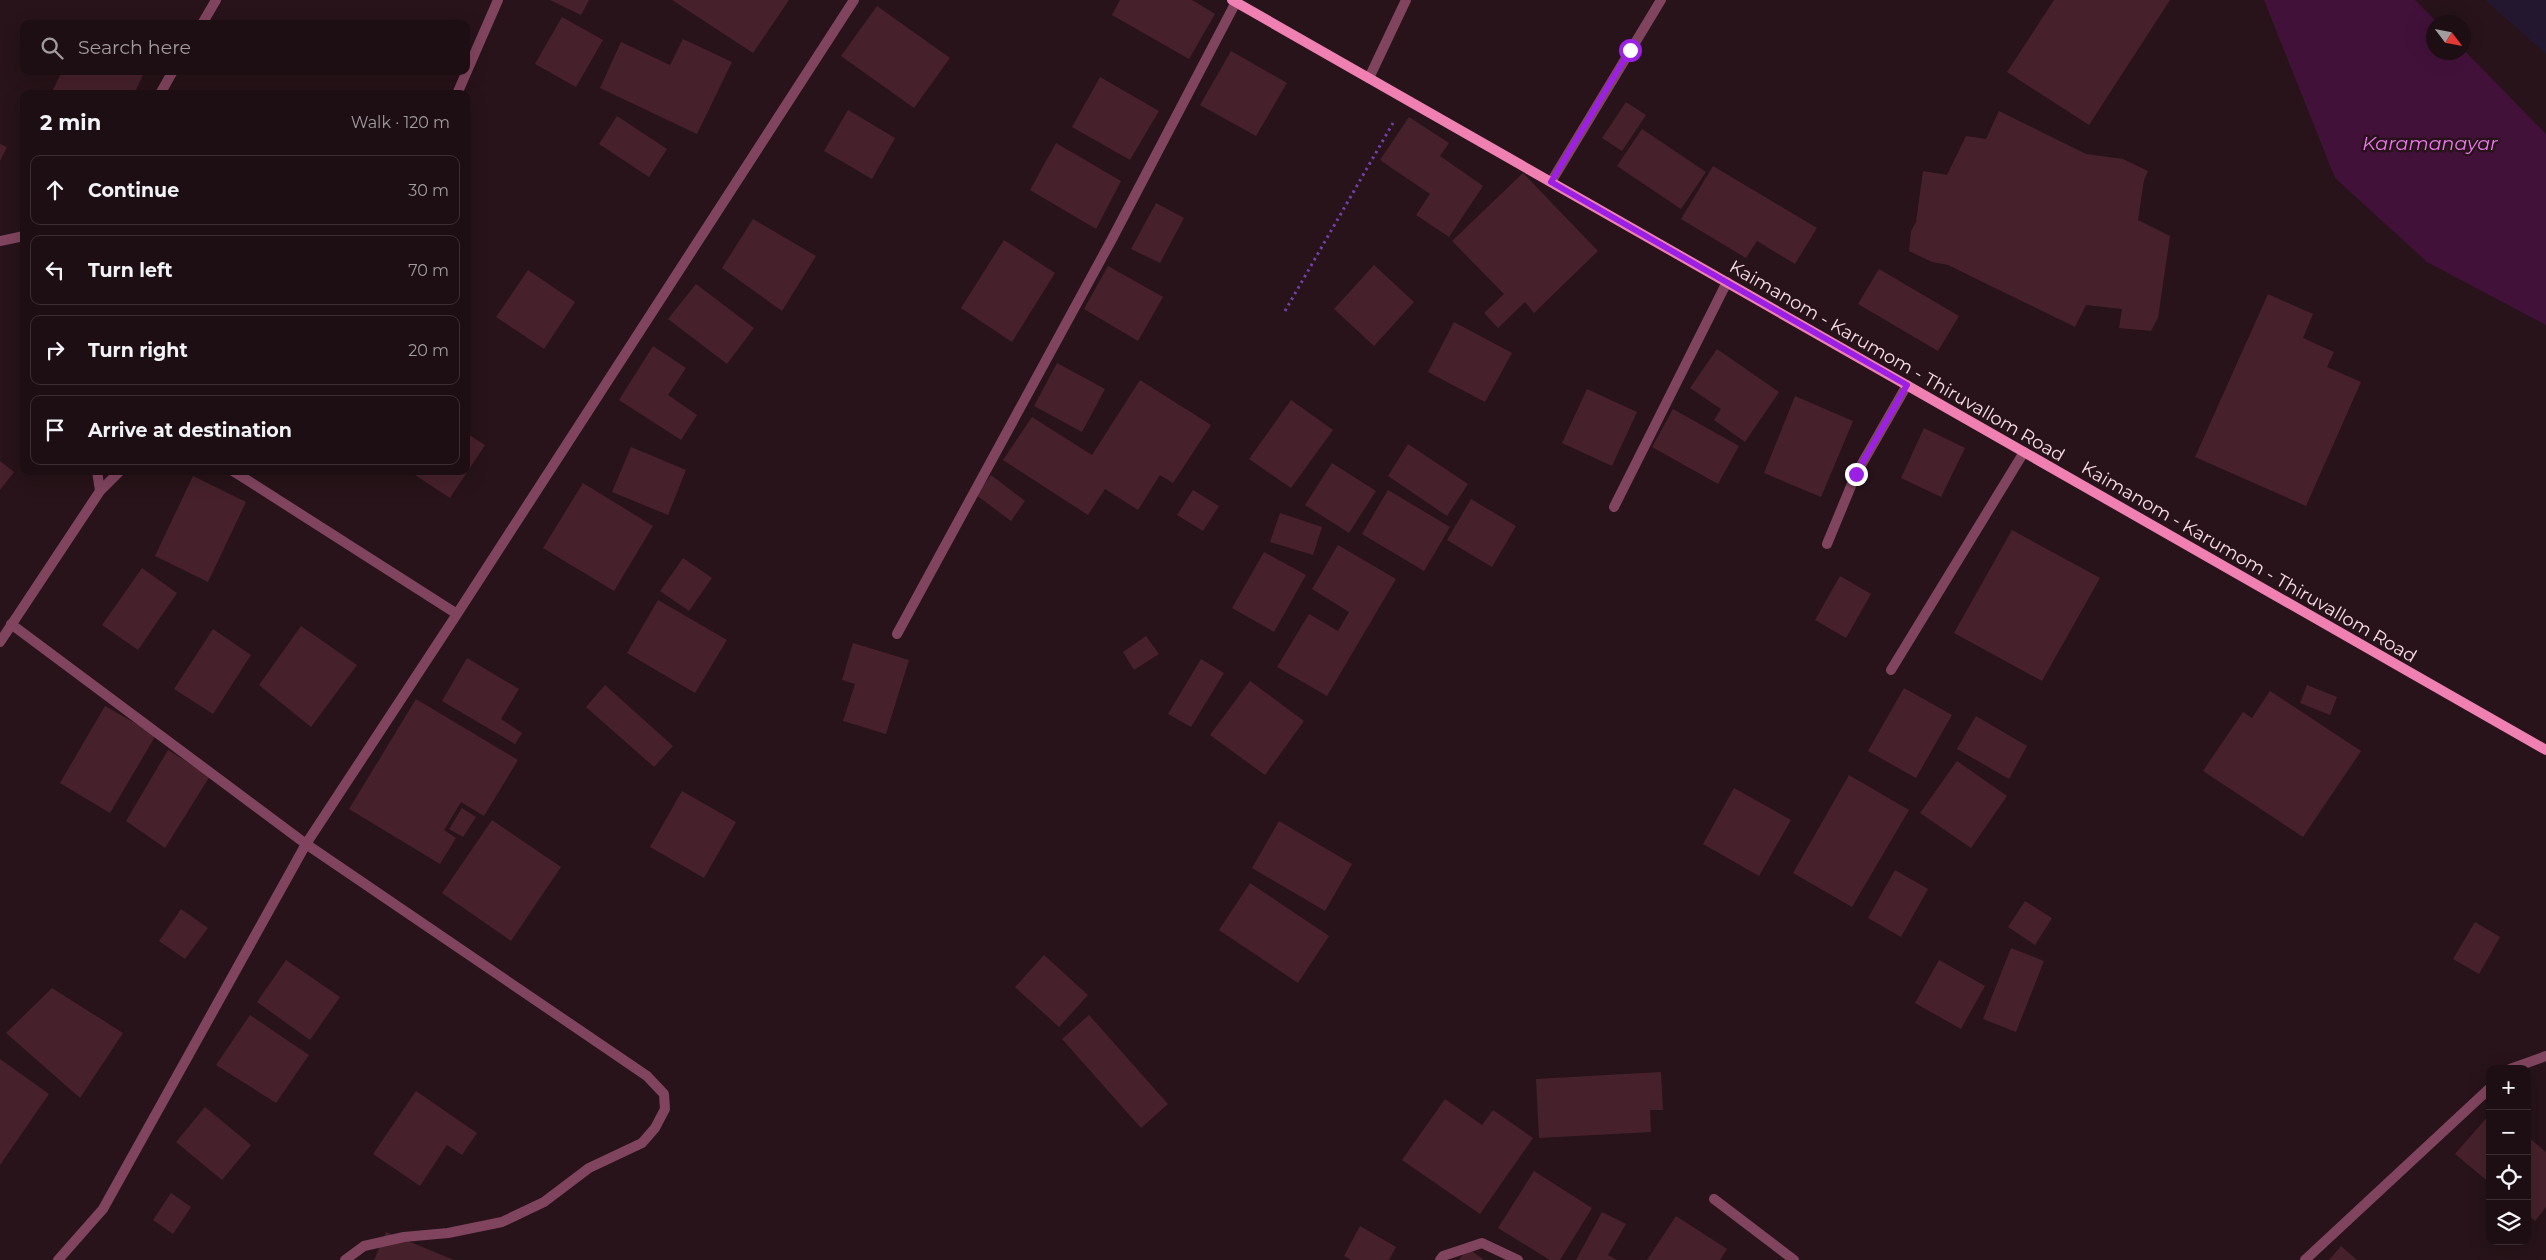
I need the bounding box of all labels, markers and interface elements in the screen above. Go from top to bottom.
north arrow [2426,15,2471,60]
search box [20,20,470,75]
icon: search [38,34,66,62]
text: Search here [78,36,191,59]
route start [1619,39,1642,62]
text: 2 min [40,110,101,135]
text: Walk · 120 m [351,113,450,132]
water label: Karamanayar [2362,132,2498,155]
icon: ahead [41,176,69,204]
text: Continue [88,179,179,202]
text: 30 m [408,181,449,200]
icon: left [41,256,69,284]
street label: Kaimanom - Karumom - Thiruvallom Road [1725,256,2069,466]
text: Turn left [88,259,173,282]
text: 70 m [408,261,449,280]
icon: right [41,336,69,364]
text: Turn right [88,339,188,362]
text: 20 m [408,341,449,360]
icon: arrive [41,416,69,444]
text: Arrive at destination [88,419,292,442]
street label: Kaimanom - Karumom - Thiruvallom Road [2077,457,2421,667]
route end [1845,463,1868,486]
map controls [2486,1065,2531,1245]
button: + [2486,1065,2531,1110]
button: − [2486,1110,2531,1155]
button: locate [2486,1155,2531,1200]
button: layers [2486,1200,2531,1245]

